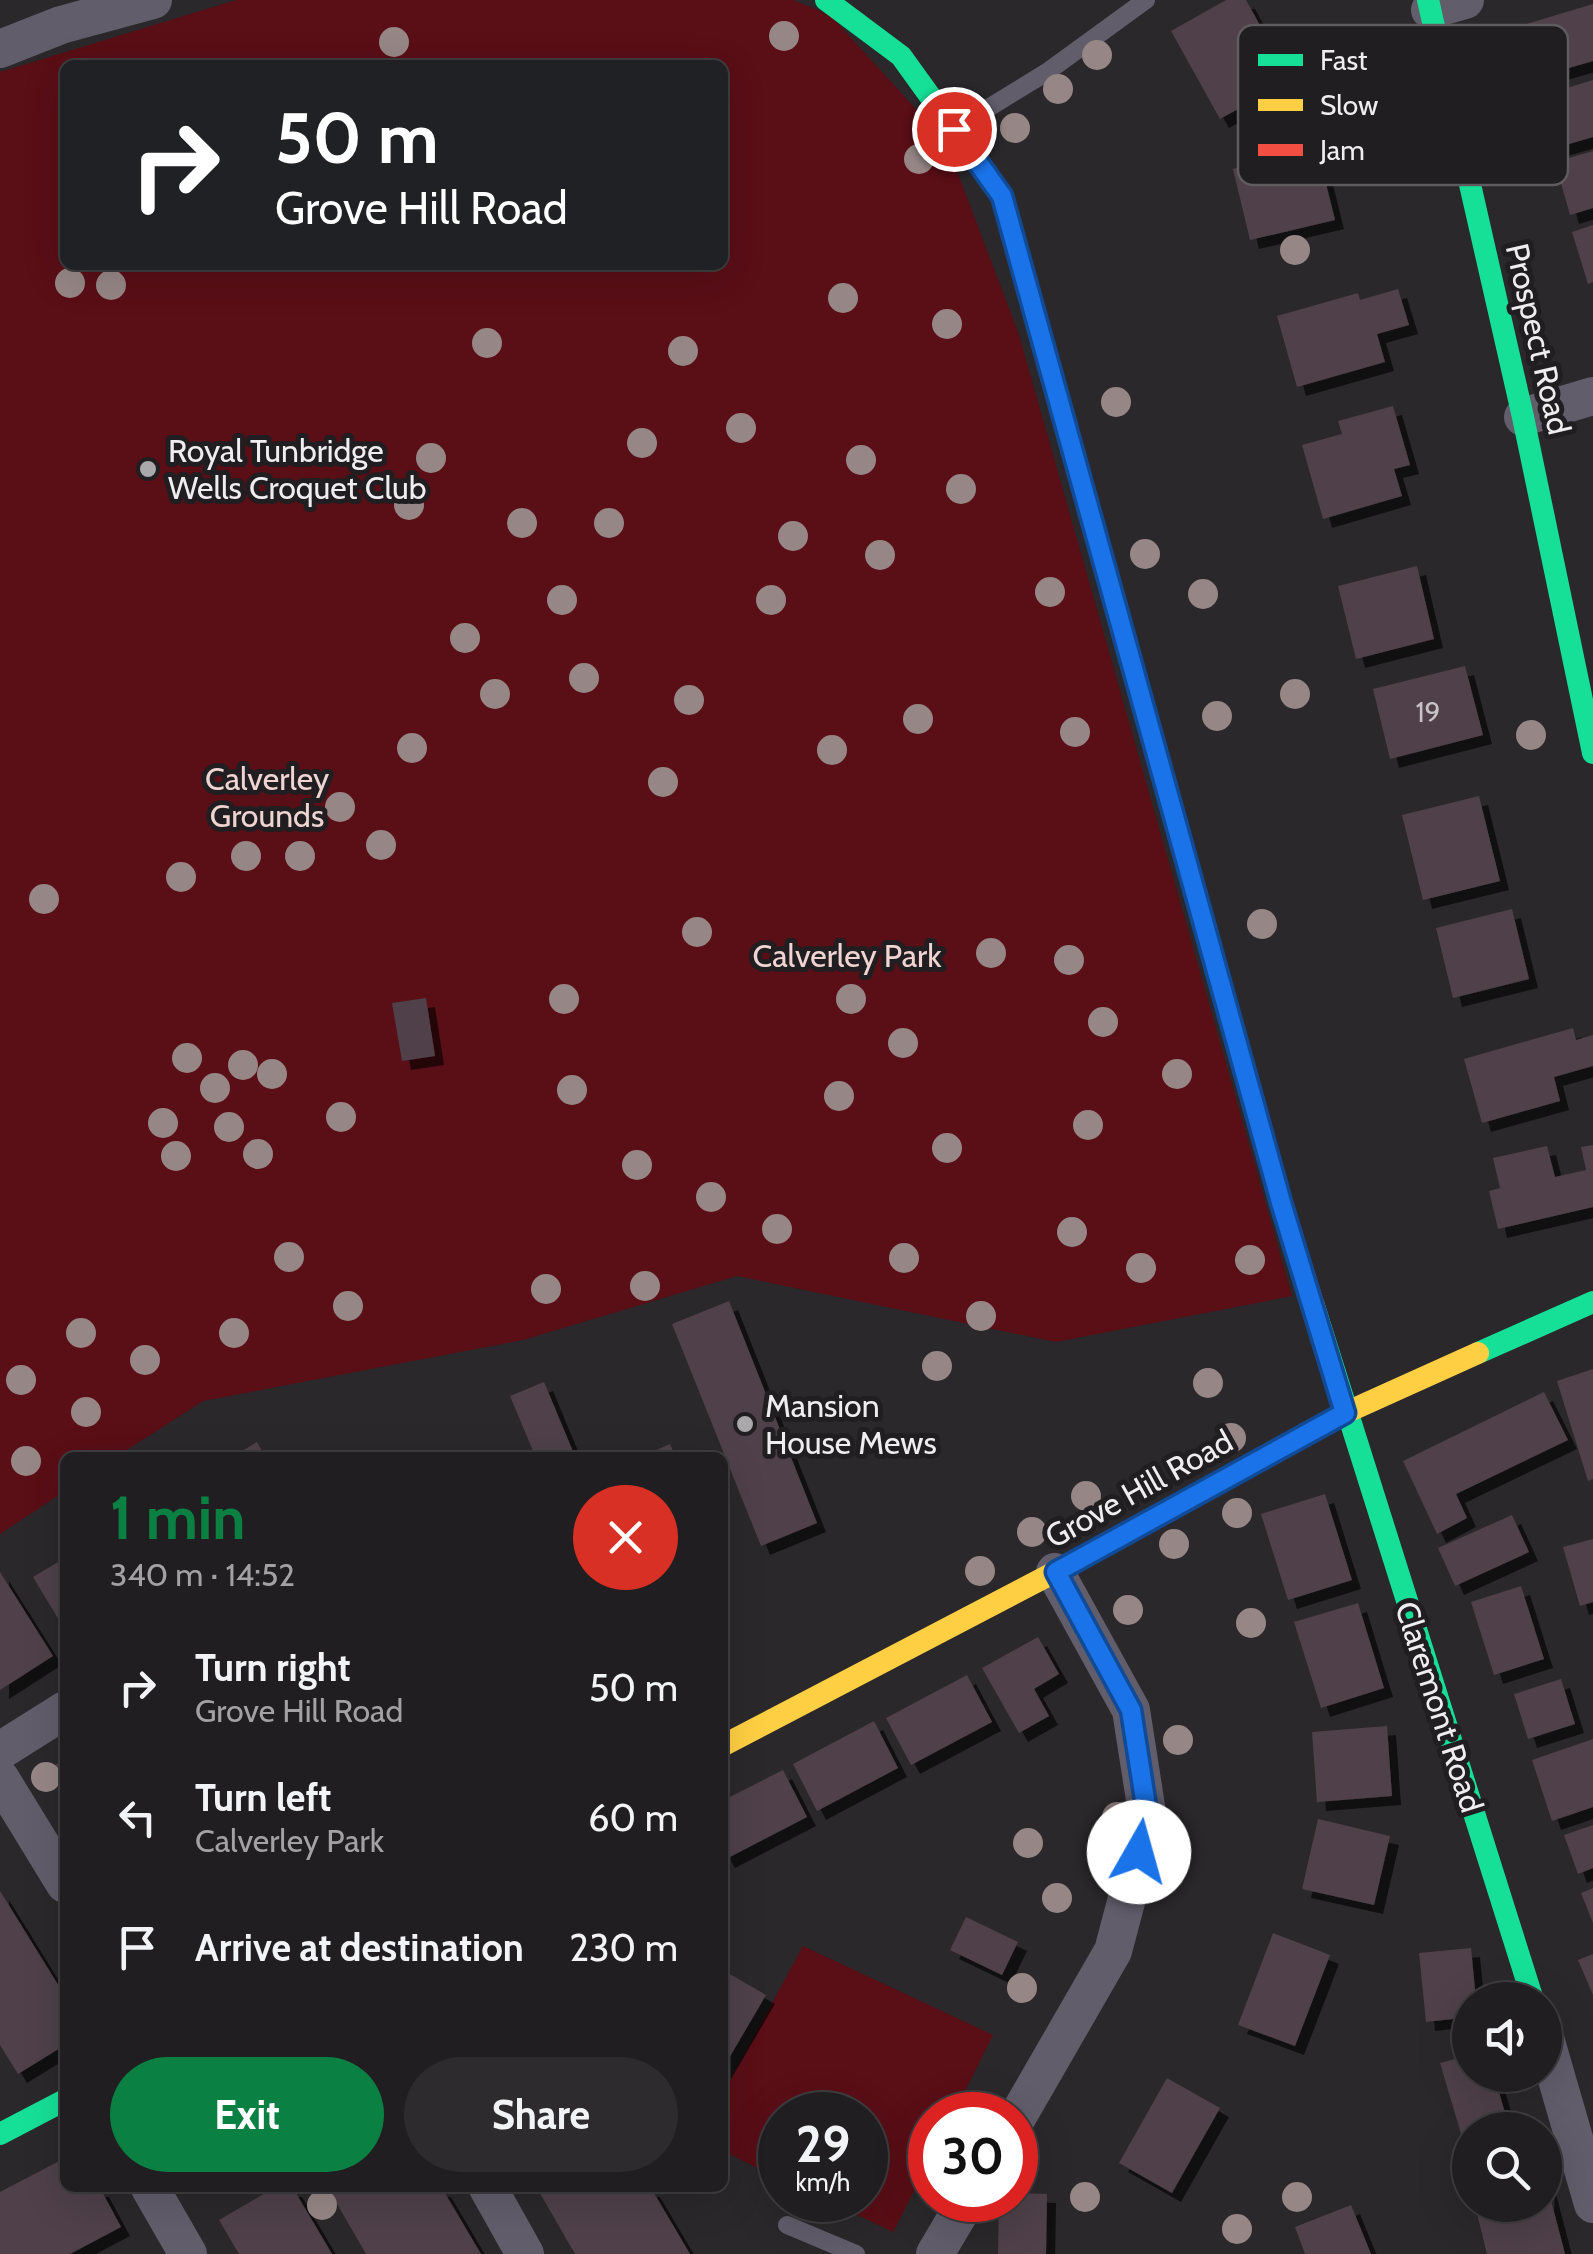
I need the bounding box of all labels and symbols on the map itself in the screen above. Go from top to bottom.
legend [1238,25,1568,185]
text: Fast [1320,43,1368,77]
pin [912,87,997,172]
text: Slow [1320,88,1378,122]
text: Jam [1319,133,1365,167]
street label: Prospect Road [1498,240,1579,438]
place label: Royal Tunbridge Wells Croquet Club [168,431,427,507]
marker: Royal Tunbridge Wells Croquet Club [137,458,159,480]
house number: 19 [1415,695,1441,729]
park label: Calverley Grounds [205,759,329,835]
park label: Calverley Park [753,936,942,975]
place label: Mansion House Mews [765,1386,937,1462]
marker: Mansion House Mews [734,1413,756,1435]
street label: Grove Hill Road [1038,1421,1239,1556]
street label: Claremont Road [1387,1596,1492,1817]
position arrow [1087,1800,1191,1904]
speed limit sign: 30 [908,2092,1038,2222]

